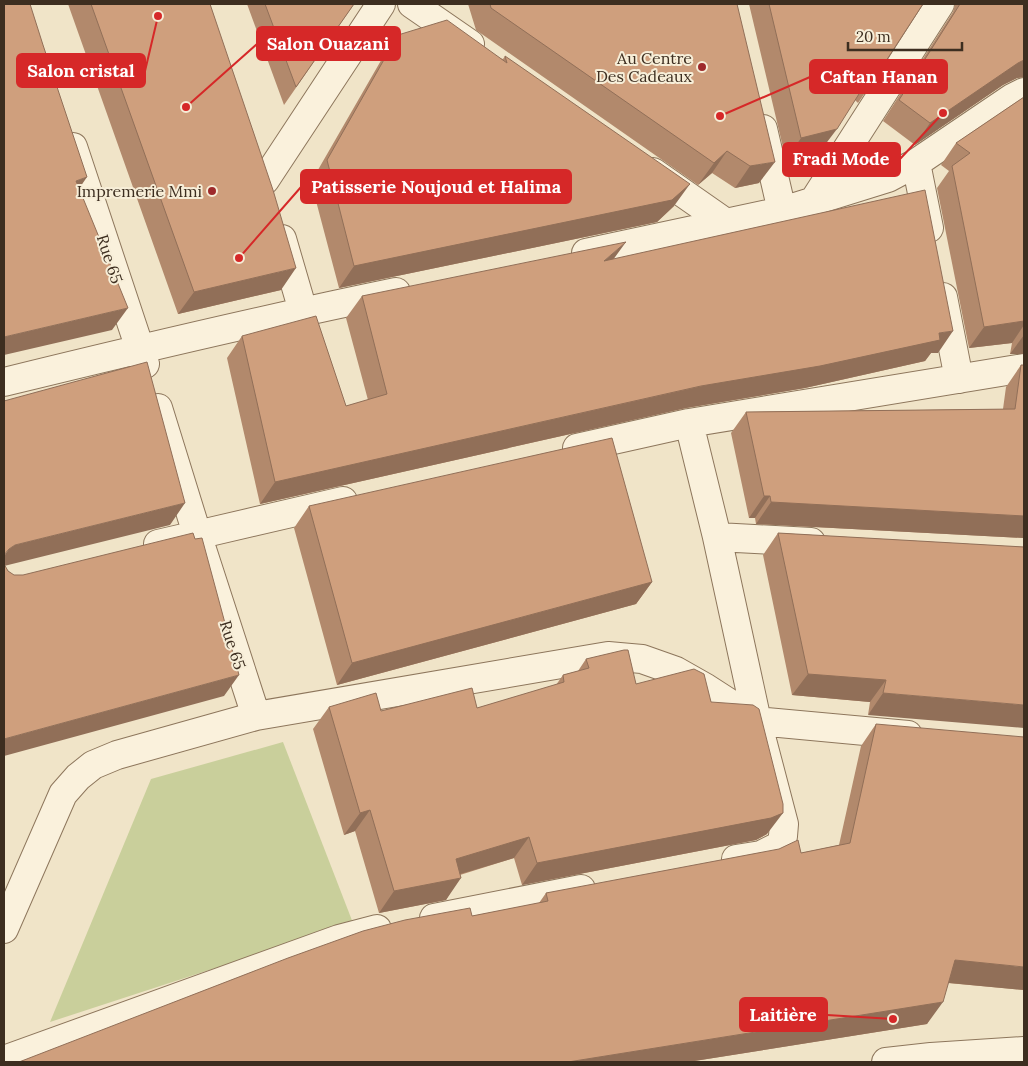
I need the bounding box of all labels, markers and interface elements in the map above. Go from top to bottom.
scale bar [848,20,962,52]
callout: Salon Ouazani [257,27,400,60]
text: 20 m [856,27,891,46]
text: Salon Ouazani [267,32,389,55]
place label: Au Centre Des Cadeaux [596,48,693,86]
callout: Salon cristal [17,54,145,87]
text: Salon cristal [27,59,135,82]
callout: Caftan Hanan [810,60,947,93]
marker: Au Centre Des Cadeaux [696,61,708,73]
text: Caftan Hanan [820,65,938,88]
callout: Fradi Mode [783,143,900,176]
text: Fradi Mode [792,147,890,170]
callout: Patisserie Noujoud et Halima [301,170,571,203]
text: Patisserie Noujoud et Halima [311,175,562,198]
place label: Impremerie Mmi [77,181,202,201]
marker: Impremerie Mmi [206,185,218,197]
street label: Rue 65 [93,232,127,286]
street label: Rue 65 [216,618,250,672]
callout: Laitière [740,998,827,1031]
text: Laitière [749,1003,817,1026]

